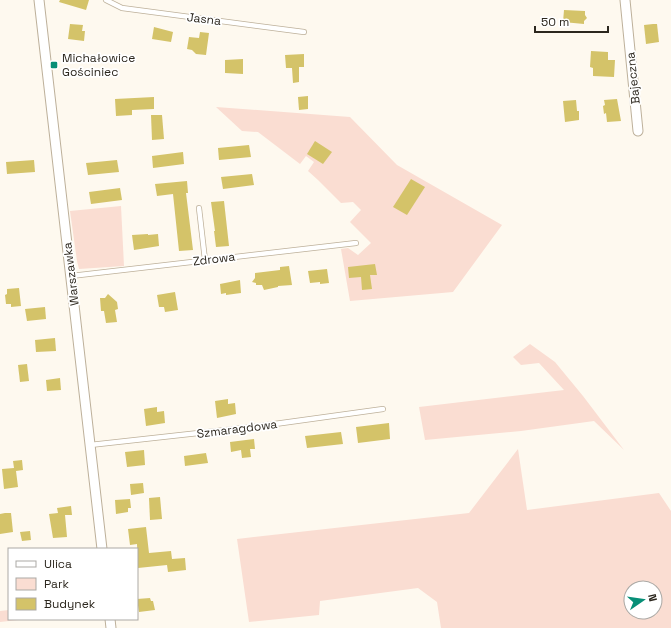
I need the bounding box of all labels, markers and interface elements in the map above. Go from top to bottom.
scale bar [535,8,608,34]
street label: Jasna [186,9,222,29]
text: 50 m [541,14,569,30]
place label: Michałowice Gościniec [62,50,135,80]
street label: Bajeczna [622,51,644,105]
marker: Michałowice Gościniec [49,60,59,70]
street label: Warszawka [59,241,83,307]
street label: Zdrowa [192,248,236,270]
street label: Szmaragdowa [196,416,278,442]
legend [8,548,138,620]
text: Ulica [44,556,72,572]
text: Park [44,576,69,592]
north arrow [623,580,663,620]
text: N [645,593,660,603]
text: Budynek [44,596,96,612]

